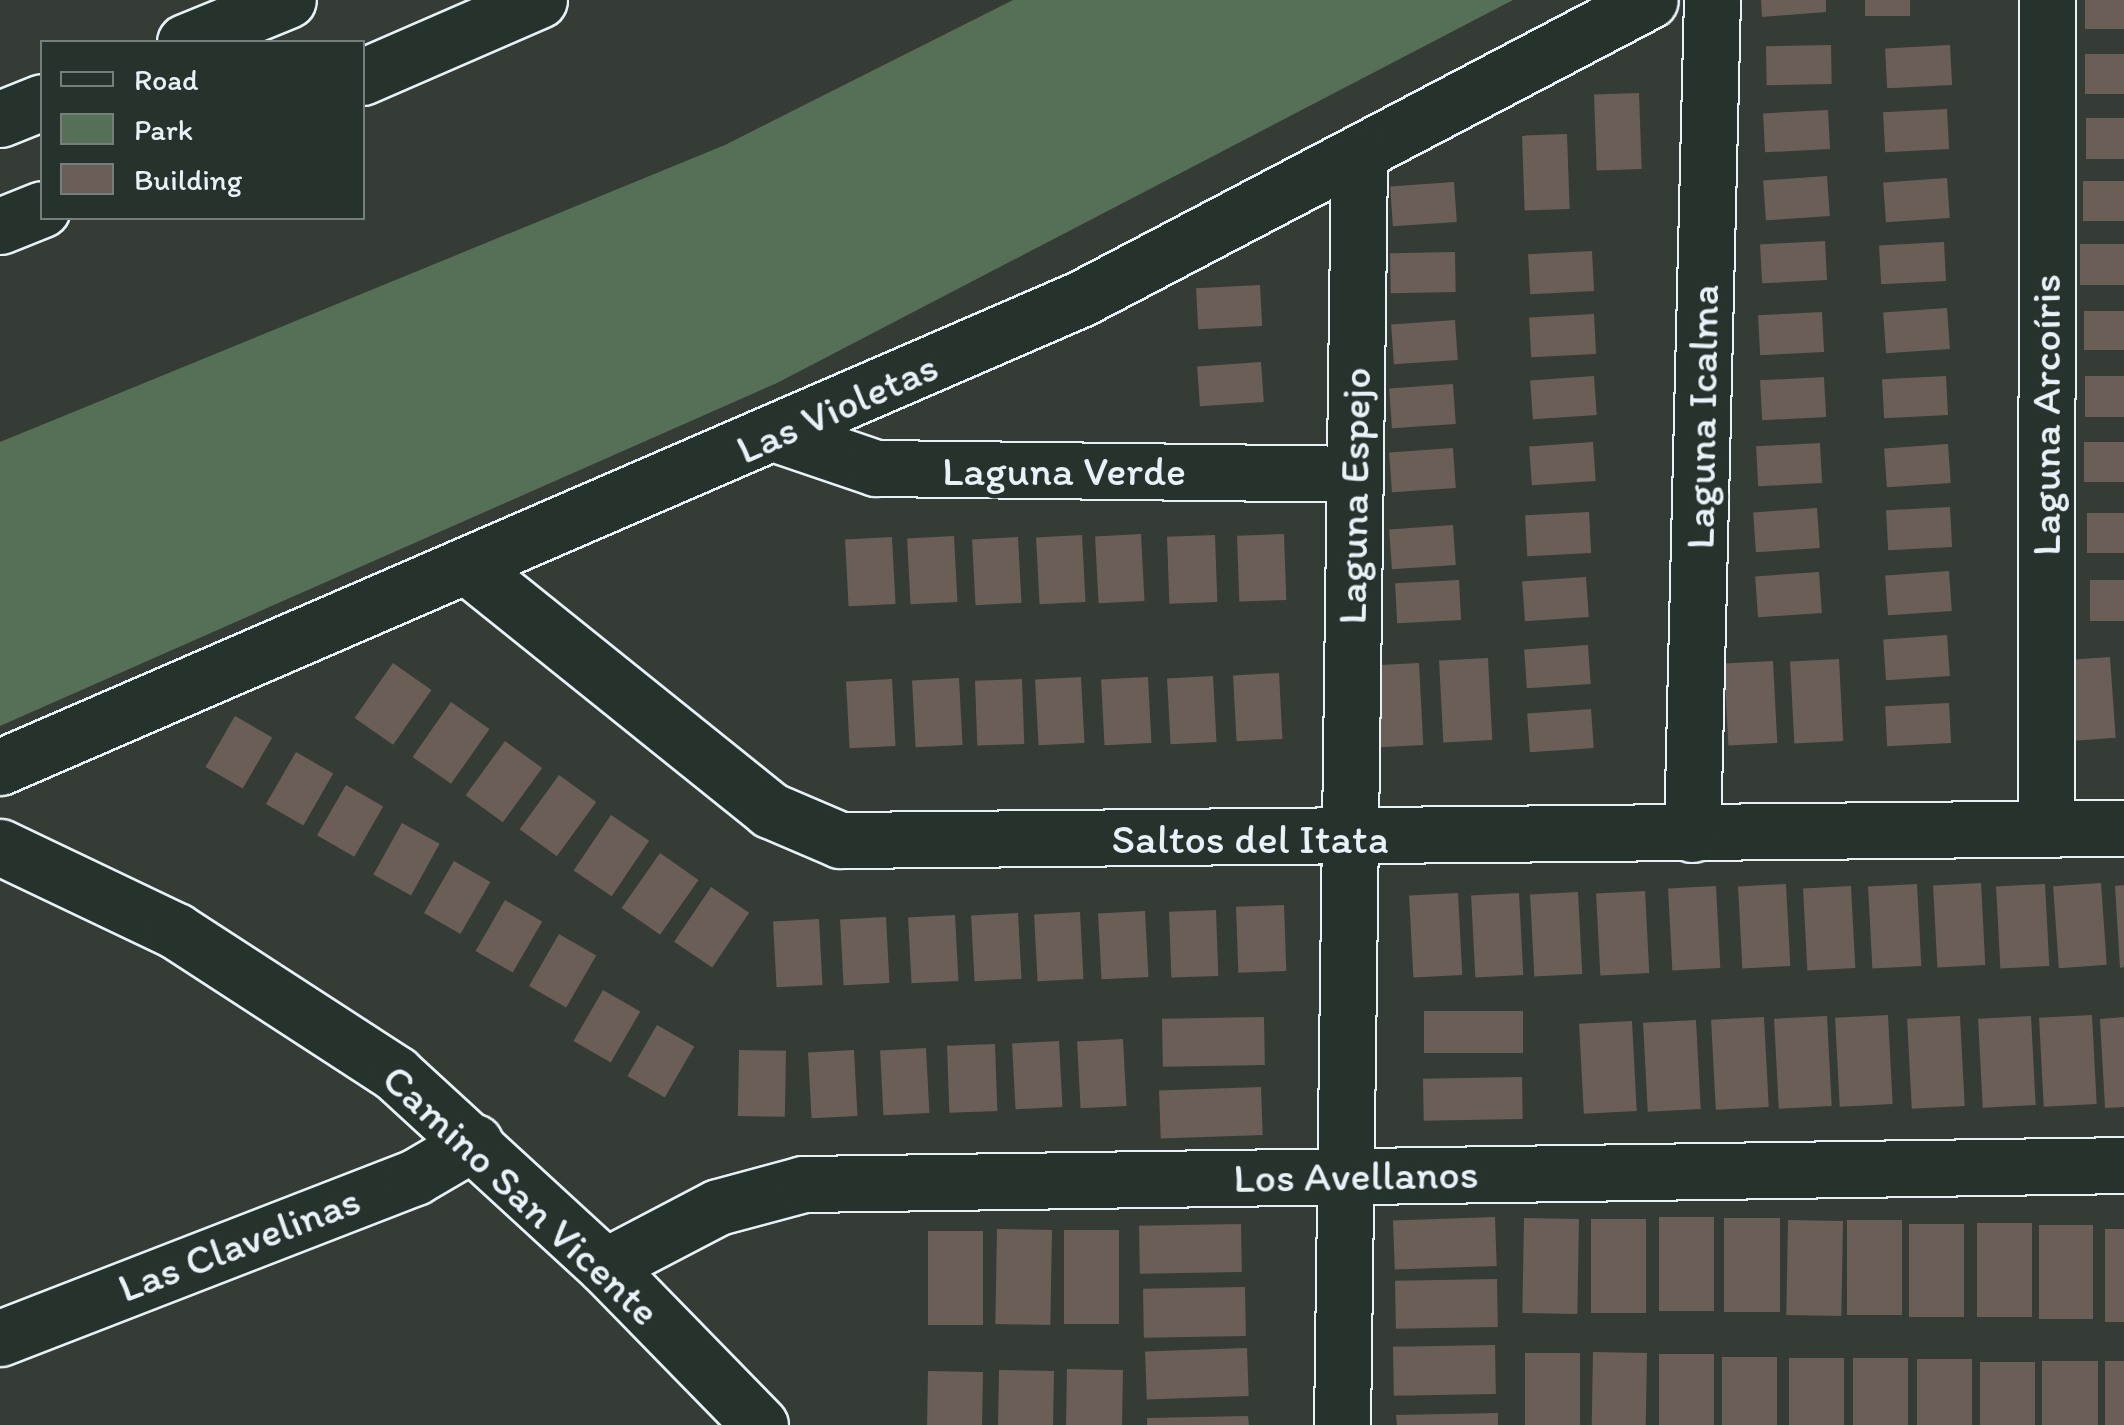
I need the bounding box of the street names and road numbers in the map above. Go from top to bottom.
street label: Laguna Arcoíris [2021,274,2071,556]
street label: Laguna Icalma [1674,283,1730,551]
street label: Las Violetas [728,341,946,475]
street label: Laguna Espejo [1327,368,1381,624]
street label: Laguna Verde [942,446,1186,496]
street label: Saltos del Itata [1112,814,1388,864]
street label: Camino San Vicente [372,1054,670,1336]
street label: Los Avellanos [1233,1149,1479,1203]
street label: Las Clavelinas [109,1174,369,1314]

